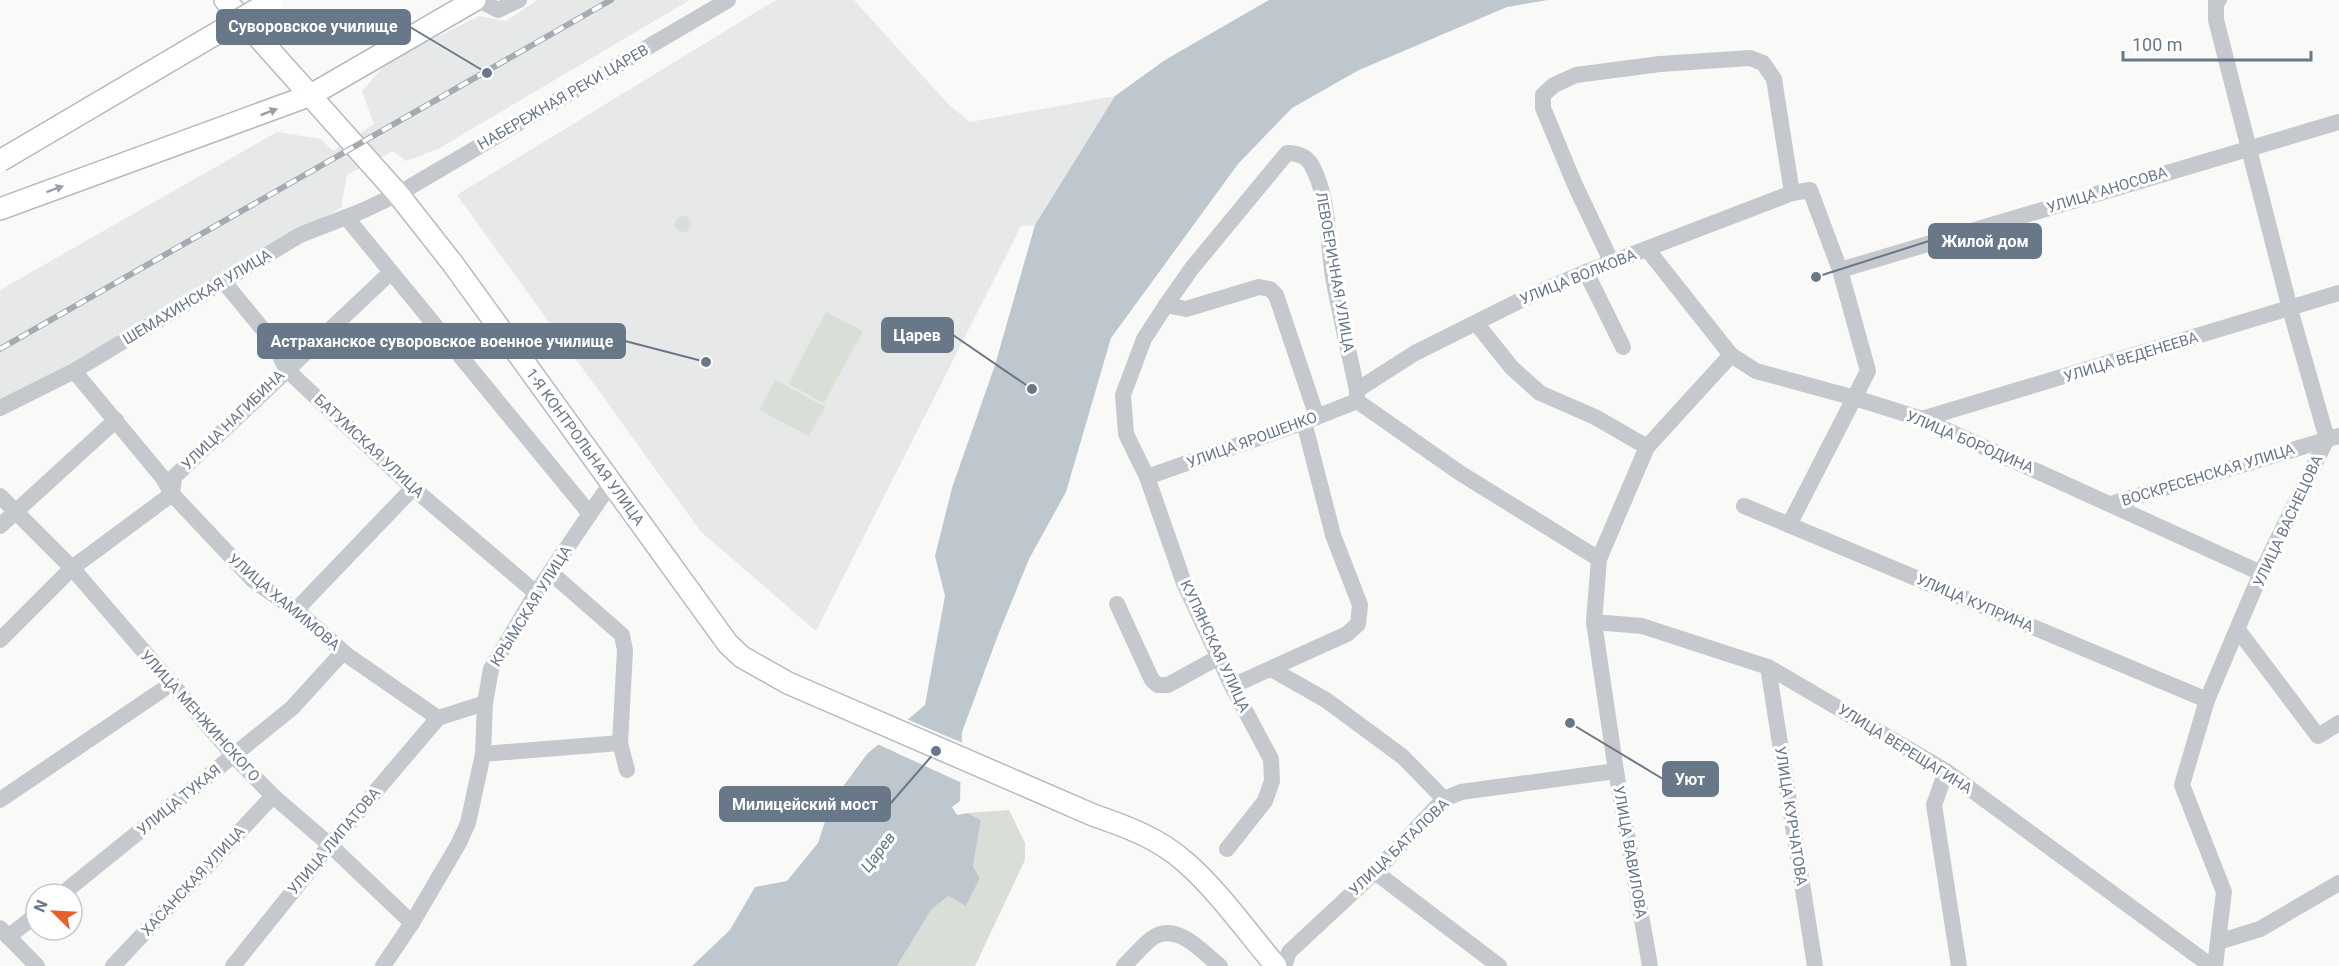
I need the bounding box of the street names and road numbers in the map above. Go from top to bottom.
street label: НАБЕРЕЖНАЯ РЕКИ ЦАРЕВ [474,41,652,153]
street label: УЛИЦА АНОСОВА [2045,163,2170,217]
street label: ЛЕВОЕРИЧНАЯ УЛИЦА [1312,190,1358,354]
street label: ШЕМАХИНСКАЯ УЛИЦА [119,245,275,349]
street label: УЛИЦА ВОЛКОВА [1517,245,1639,309]
street label: УЛИЦА ВЕДЕНЕЕВА [2062,328,2201,386]
street label: 1-Я КОНТРОЛЬНАЯ УЛИЦА [522,365,648,529]
street label: УЛИЦА НАГИБИНА [178,366,288,474]
street label: БАТУМСКАЯ УЛИЦА [310,390,428,502]
street label: УЛИЦА БОРОДИНА [1903,407,2037,477]
street label: УЛИЦА ЯРОШЕНКО [1184,408,1320,472]
street label: ВОСКРЕСЕНСКАЯ УЛИЦА [2119,440,2297,510]
street label: УЛИЦА ВАСНЕЦОВА [2250,452,2327,590]
street label: КРЫМСКАЯ УЛИЦА [487,542,576,670]
street label: УЛИЦА ХАМИМОВА [224,550,344,654]
street label: УЛИЦА КУПРИНА [1914,570,2036,636]
street label: КУПЯНСКАЯ УЛИЦА [1176,577,1254,715]
street label: УЛИЦА МЕНЖИНСКОГО [136,647,264,785]
street label: УЛИЦА ВЕРЕЩАГИНА [1835,700,1976,798]
street label: УЛИЦА КУРЧАТОВА [1771,745,1811,887]
street label: УЛИЦА ТУКАЯ [134,761,224,839]
street label: УЛИЦА ЛИПАТОВА [284,784,384,898]
street label: УЛИЦА ВАВИЛОВА [1609,784,1651,920]
street label: УЛИЦА БАТАЛОВА [1345,795,1453,899]
street label: ХАСАНСКАЯ УЛИЦА [138,822,249,939]

